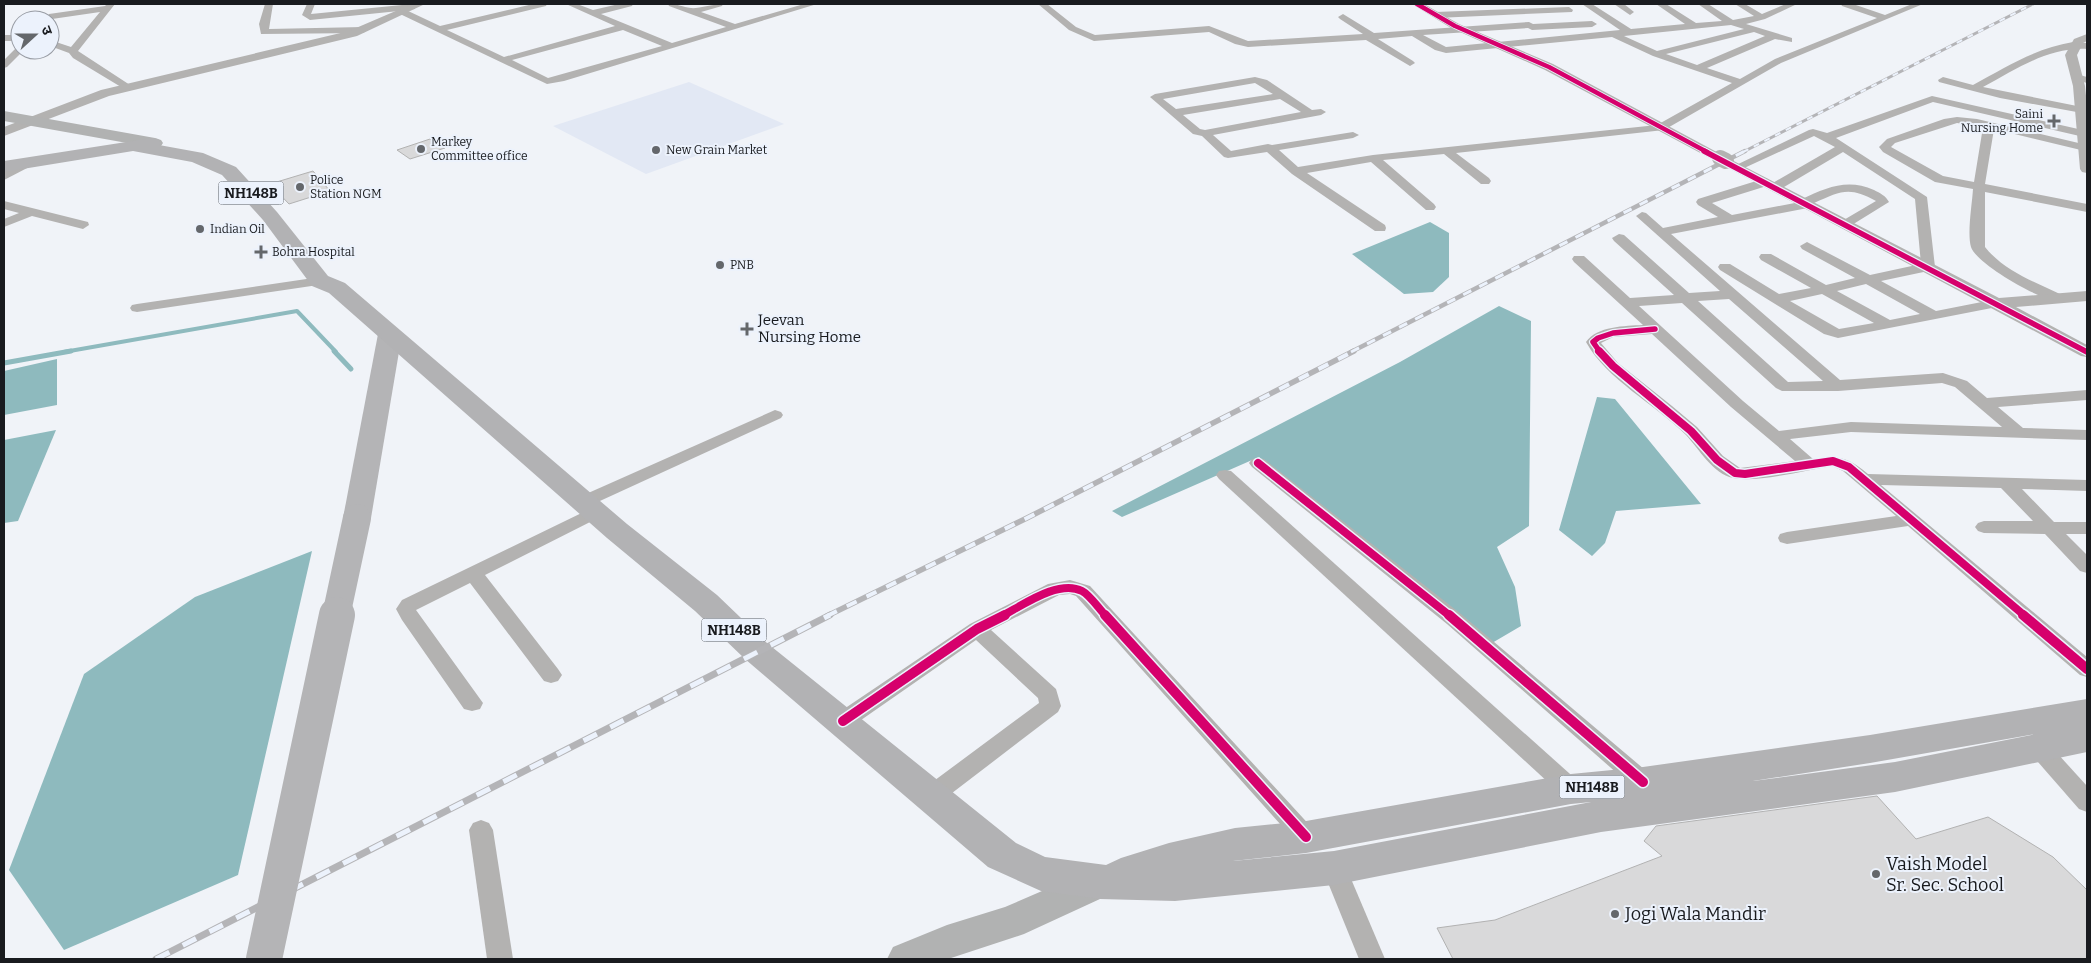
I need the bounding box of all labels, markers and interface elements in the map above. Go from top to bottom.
north arrow [10,10,60,60]
text: उ [37,24,56,38]
place label: Saini Nursing Home [1961,107,2043,135]
marker: Saini Nursing Home [2047,114,2061,128]
place label: Markey Committee office [431,135,527,163]
marker: Markey Committee office [415,143,427,155]
place label: New Grain Market [666,143,768,157]
marker: New Grain Market [650,144,662,156]
place label: Police Station NGM [310,173,382,201]
marker: Police Station NGM [294,181,306,193]
road number: NH148B [218,182,284,204]
place label: Indian Oil [210,222,265,236]
marker: Indian Oil [194,223,206,235]
marker: Bohra Hospital [254,245,268,259]
place label: Bohra Hospital [272,245,355,259]
place label: PNB [730,258,754,272]
marker: PNB [714,259,726,271]
place label: Jeevan Nursing Home [757,311,861,346]
marker: Jeevan Nursing Home [740,322,754,336]
road number: NH148B [702,618,766,642]
road number: NH148B [1560,776,1624,799]
place label: Vaish Model Sr. Sec. School [1886,853,2004,896]
marker: Vaish Model Sr. Sec. School [1870,868,1882,880]
place label: Jogi Wala Mandir [1624,903,1766,925]
marker: Jogi Wala Mandir [1609,908,1621,920]

